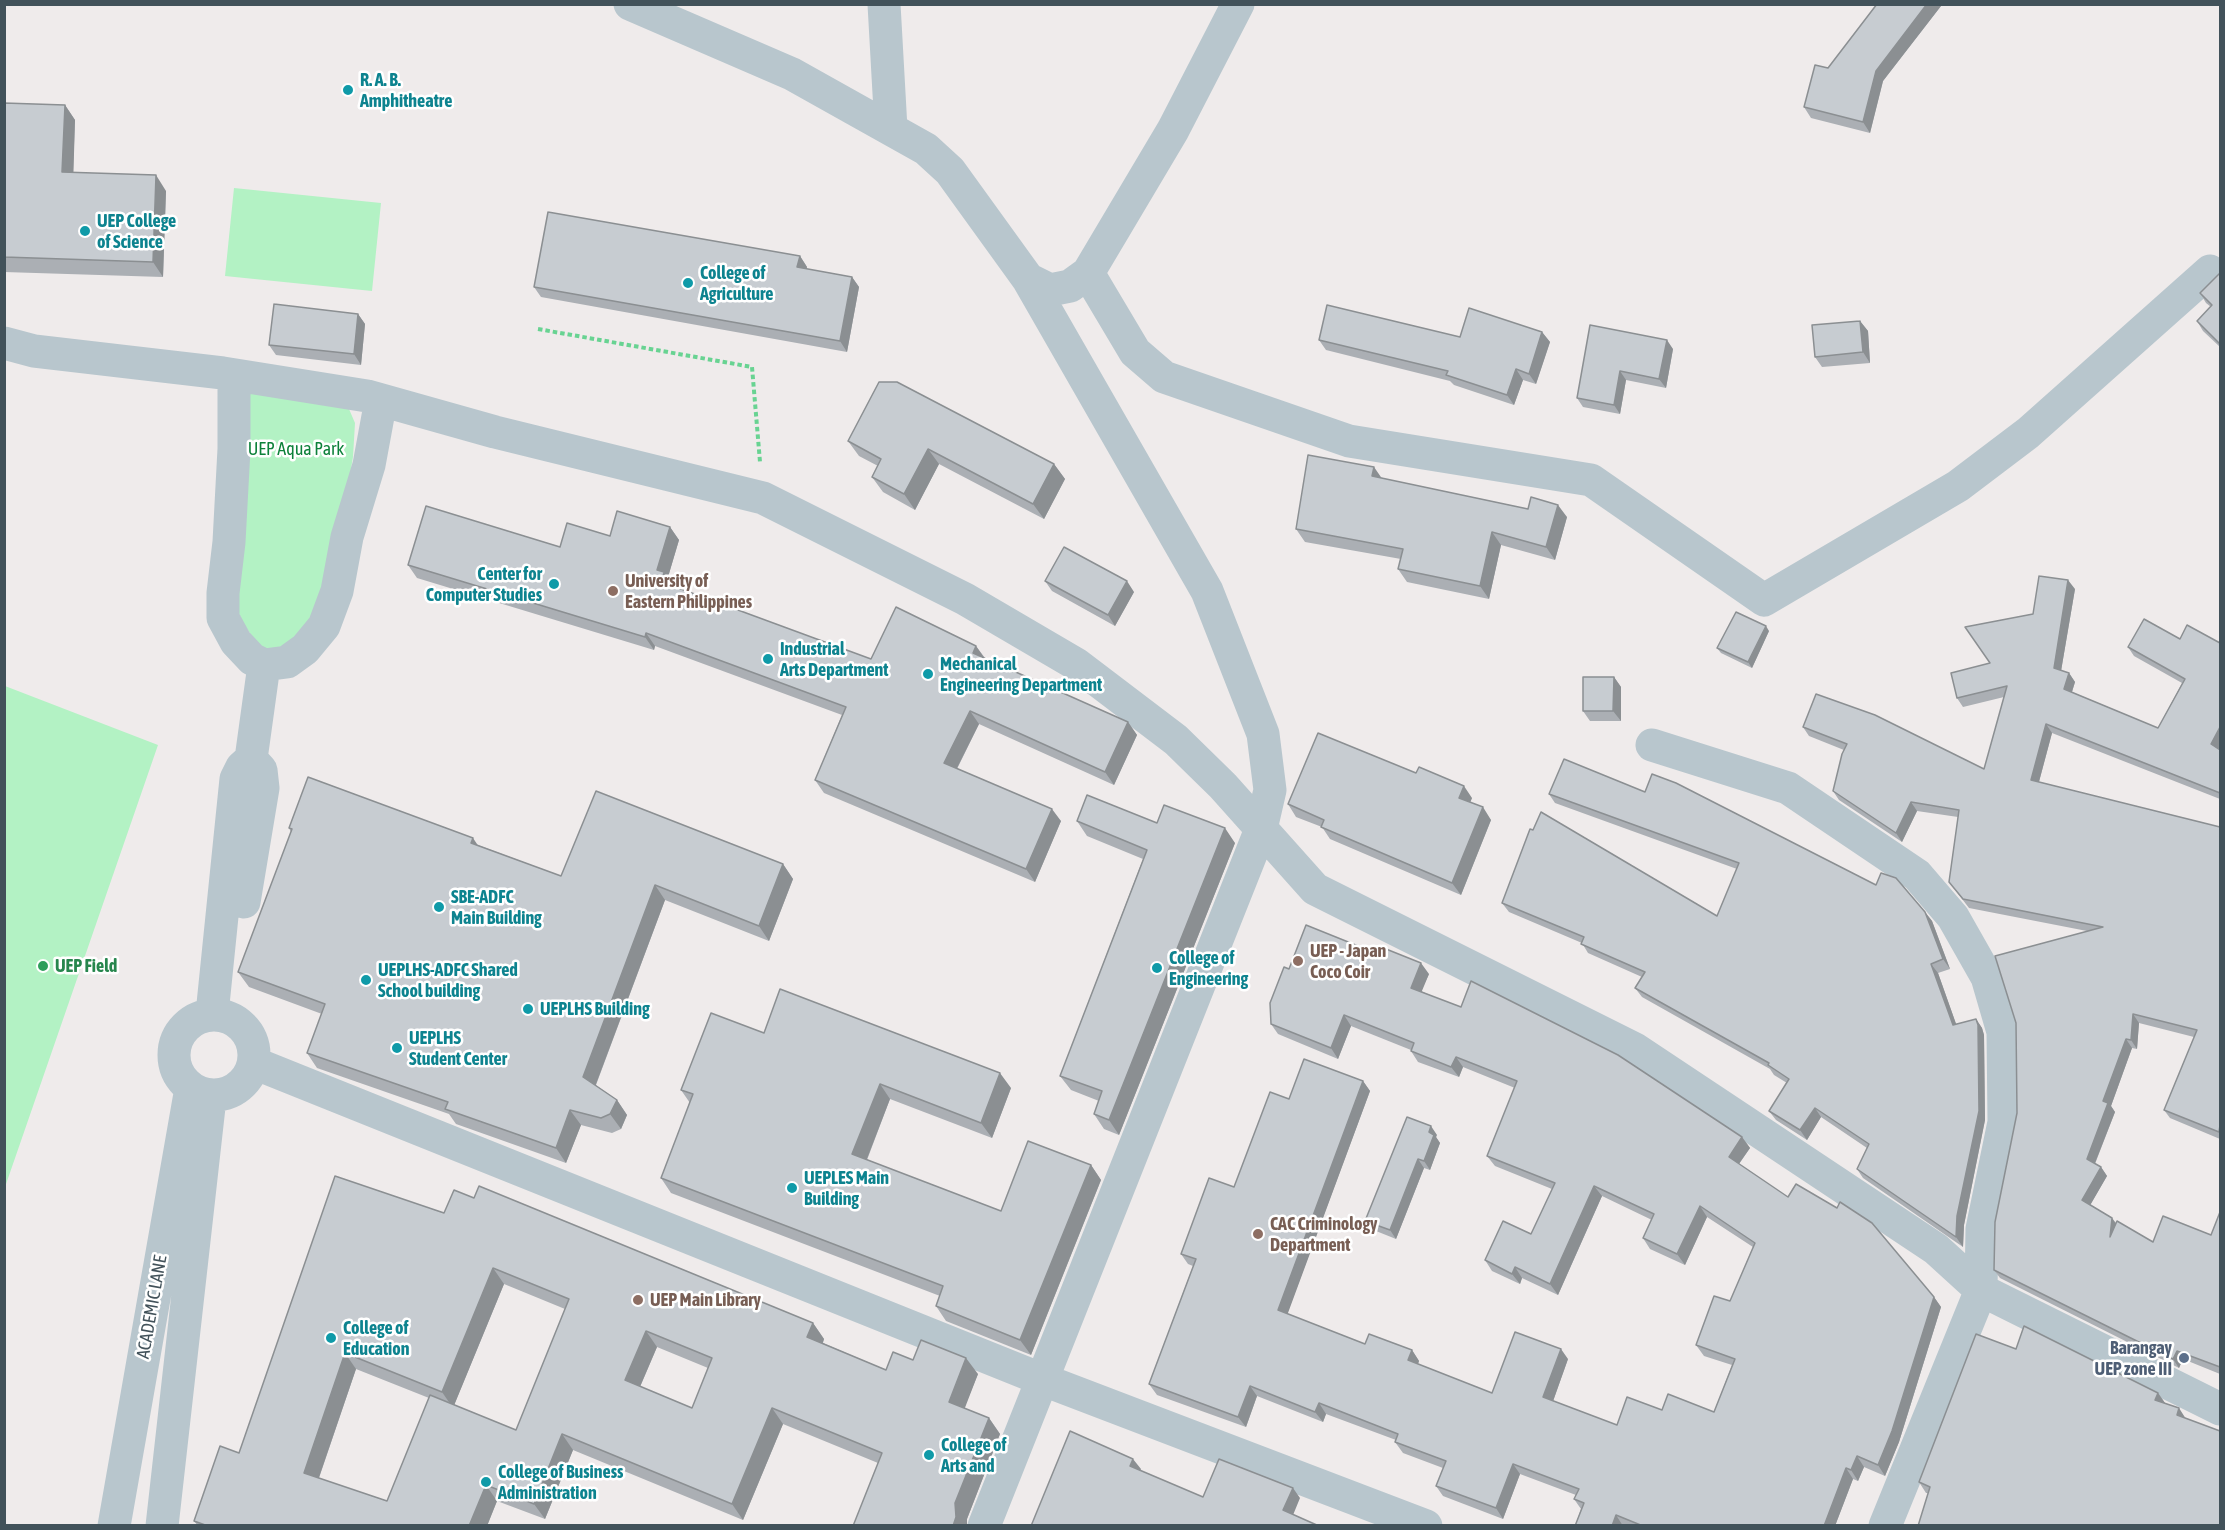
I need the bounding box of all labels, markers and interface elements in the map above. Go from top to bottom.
place label: R. A. B. Amphitheatre [360,69,452,112]
marker: R. A. B. Amphitheatre [341,83,355,97]
place label: UEP College of Science [97,210,176,252]
marker: UEP College of Science [78,224,92,238]
place label: College of Agriculture [700,262,773,304]
marker: College of Agriculture [681,276,695,290]
park label: UEP Aqua Park [248,438,344,460]
place label: Center for Computer Studies [426,563,542,606]
place label: University of Eastern Philippines [625,570,752,612]
marker: Center for Computer Studies [547,577,561,591]
marker: University of Eastern Philippines [606,584,620,598]
place label: Industrial Arts Department [780,638,888,680]
marker: Industrial Arts Department [761,652,775,666]
place label: Mechanical Engineering Department [940,653,1102,696]
marker: Mechanical Engineering Department [921,667,935,681]
place label: SBE-ADFC Main Building [451,886,542,928]
marker: SBE-ADFC Main Building [432,900,446,914]
place label: UEP - Japan Coco Coir [1310,940,1386,982]
place label: College of Engineering [1169,947,1248,990]
marker: UEP - Japan Coco Coir [1291,954,1305,968]
place label: UEP Field [55,955,117,977]
marker: UEP Field [36,959,50,973]
place label: UEPLHS-ADFC Shared School building [378,959,518,1002]
marker: College of Engineering [1150,961,1164,975]
marker: UEPLHS-ADFC Shared School building [359,973,373,987]
place label: UEPLHS Building [540,998,650,1020]
marker: UEPLHS Building [521,1002,535,1016]
place label: UEPLHS Student Center [409,1027,507,1070]
marker: UEPLHS Student Center [390,1041,404,1055]
place label: UEPLES Main Building [804,1167,889,1210]
marker: UEPLES Main Building [785,1181,799,1195]
place label: CAC Criminology Department [1270,1213,1378,1256]
marker: CAC Criminology Department [1251,1227,1265,1241]
street label: ACADEMIC LANE [132,1254,172,1360]
place label: UEP Main Library [650,1289,761,1311]
marker: UEP Main Library [631,1293,645,1307]
place label: College of Education [343,1317,409,1360]
marker: College of Education [324,1331,338,1345]
place label: Barangay UEP zone III [2095,1337,2172,1380]
marker: Barangay UEP zone III [2177,1351,2191,1365]
place label: College of Arts and [941,1434,1007,1476]
marker: College of Arts and [922,1448,936,1462]
place label: College of Business Administration [498,1461,623,1504]
marker: College of Business Administration [479,1475,493,1489]

